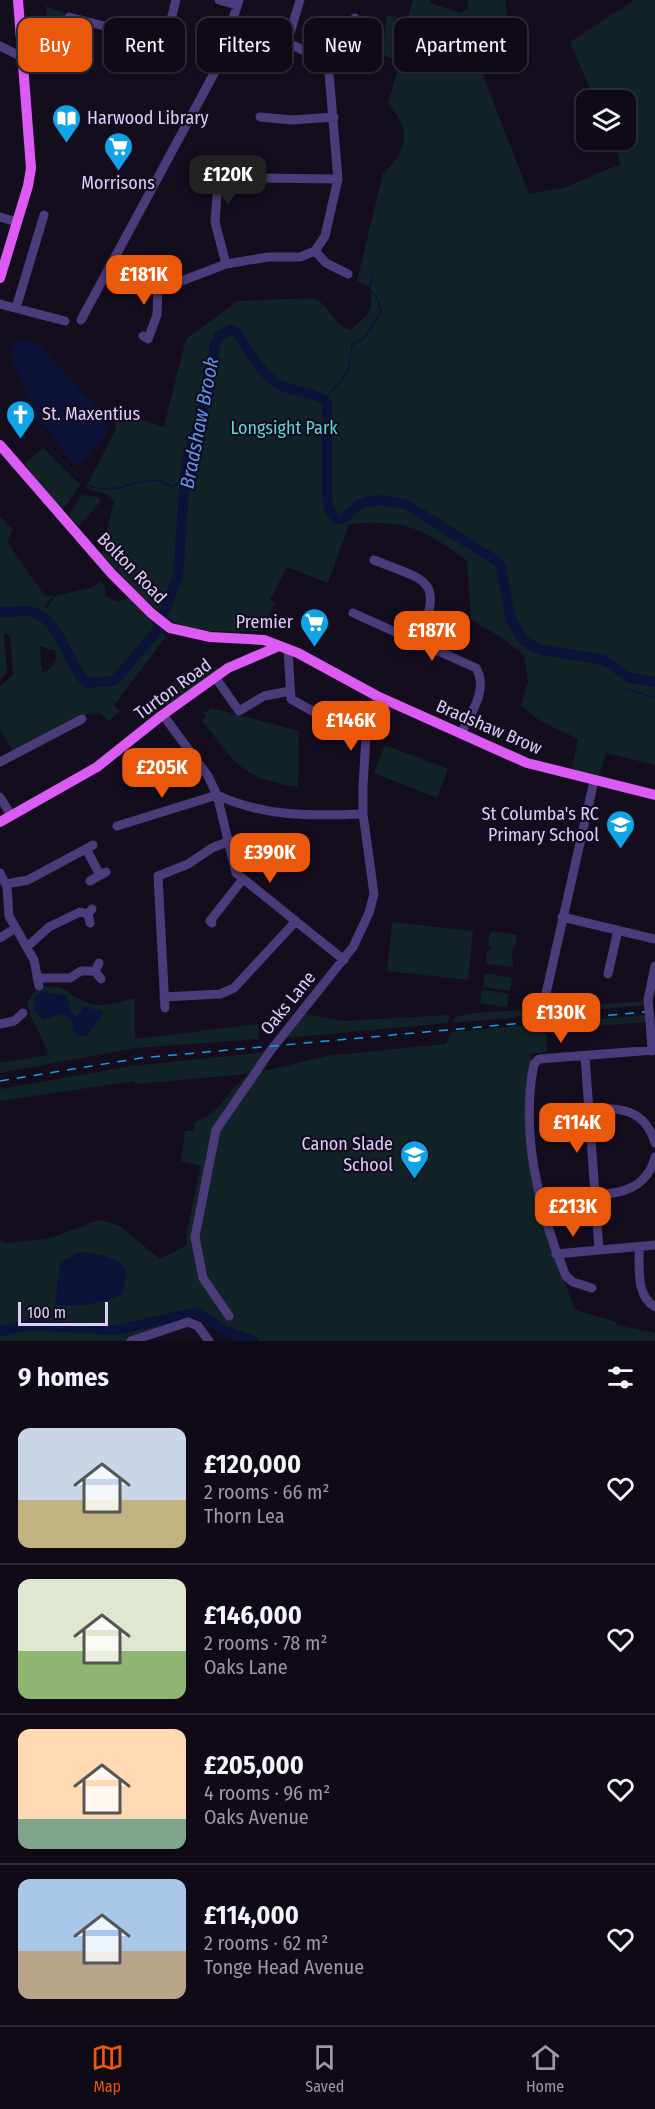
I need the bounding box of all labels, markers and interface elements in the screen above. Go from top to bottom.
chip: Buy [18,18,92,72]
chip: Rent [104,18,185,72]
chip: Filters [197,18,292,72]
chip: New [304,18,382,72]
chip: Apartment [394,18,527,72]
map controls [576,90,636,150]
button: layers [576,90,636,150]
library icon: Harwood Library [50,102,82,144]
place label: Harwood Library [87,107,209,129]
supermarket icon: Morrisons [102,130,134,172]
pin: £120K [186,155,270,206]
text: £120K [203,162,253,186]
place label: Morrisons [81,172,155,194]
pin: £181K [102,255,186,306]
text: £181K [120,262,168,286]
water label: Bradshaw Brook [174,355,224,491]
church icon: St. Maxentius [5,398,37,440]
place label: St. Maxentius [42,403,140,425]
park label: Longsight Park [230,417,338,439]
street label: Bolton Road [93,528,171,608]
supermarket icon: Premier [298,606,330,648]
place label: Premier [236,611,294,633]
pin: £187K [390,611,474,662]
text: £187K [408,618,456,642]
street label: Turton Road [130,654,216,724]
street label: Bradshaw Brow [433,695,545,759]
pin: £146K [309,701,393,752]
text: £146K [326,708,376,732]
pin: £205K [120,748,204,799]
text: £205K [136,755,188,779]
place label: St Columba's RC Primary School [481,803,599,846]
school or university icon: St Columba's RC Primary School [604,808,636,850]
pin: £390K [228,833,312,884]
text: £390K [244,840,296,864]
street label: Oaks Lane [256,967,320,1039]
pin: £130K [519,993,603,1044]
text: £130K [536,1000,586,1024]
pin: £114K [535,1103,619,1154]
text: £114K [553,1110,601,1134]
place label: Canon Slade School [302,1133,393,1176]
school or university icon: Canon Slade School [398,1138,430,1180]
pin: £213K [531,1187,615,1238]
text: £213K [549,1194,597,1218]
scale bar [18,1299,108,1326]
text: 100 m [27,1303,66,1322]
icon: filters [604,1361,637,1394]
text: 9 homes [18,1362,109,1393]
text: £120,000 [204,1449,301,1480]
icon: home [66,1452,138,1524]
icon: heart [604,1472,637,1505]
text: 2 rooms · 66 m² [204,1480,330,1504]
text: Thorn Lea [204,1504,284,1528]
text: £146,000 [204,1600,302,1631]
icon: home [66,1603,138,1675]
icon: heart [604,1623,637,1656]
text: 2 rooms · 78 m² [204,1631,327,1655]
text: Oaks Lane [204,1655,288,1679]
text: £205,000 [204,1750,304,1781]
icon: home [66,1753,138,1825]
icon: heart [604,1773,637,1806]
text: 4 rooms · 96 m² [204,1781,330,1805]
text: Oaks Avenue [204,1805,309,1829]
text: £114,000 [204,1900,299,1931]
icon: home [66,1903,138,1975]
icon: heart [604,1923,637,1956]
text: 2 rooms · 62 m² [204,1931,328,1955]
text: Tonge Head Avenue [204,1955,364,1979]
tab: Map [91,2041,124,2096]
tab: Saved [305,2041,344,2096]
tab: Home [526,2041,564,2096]

